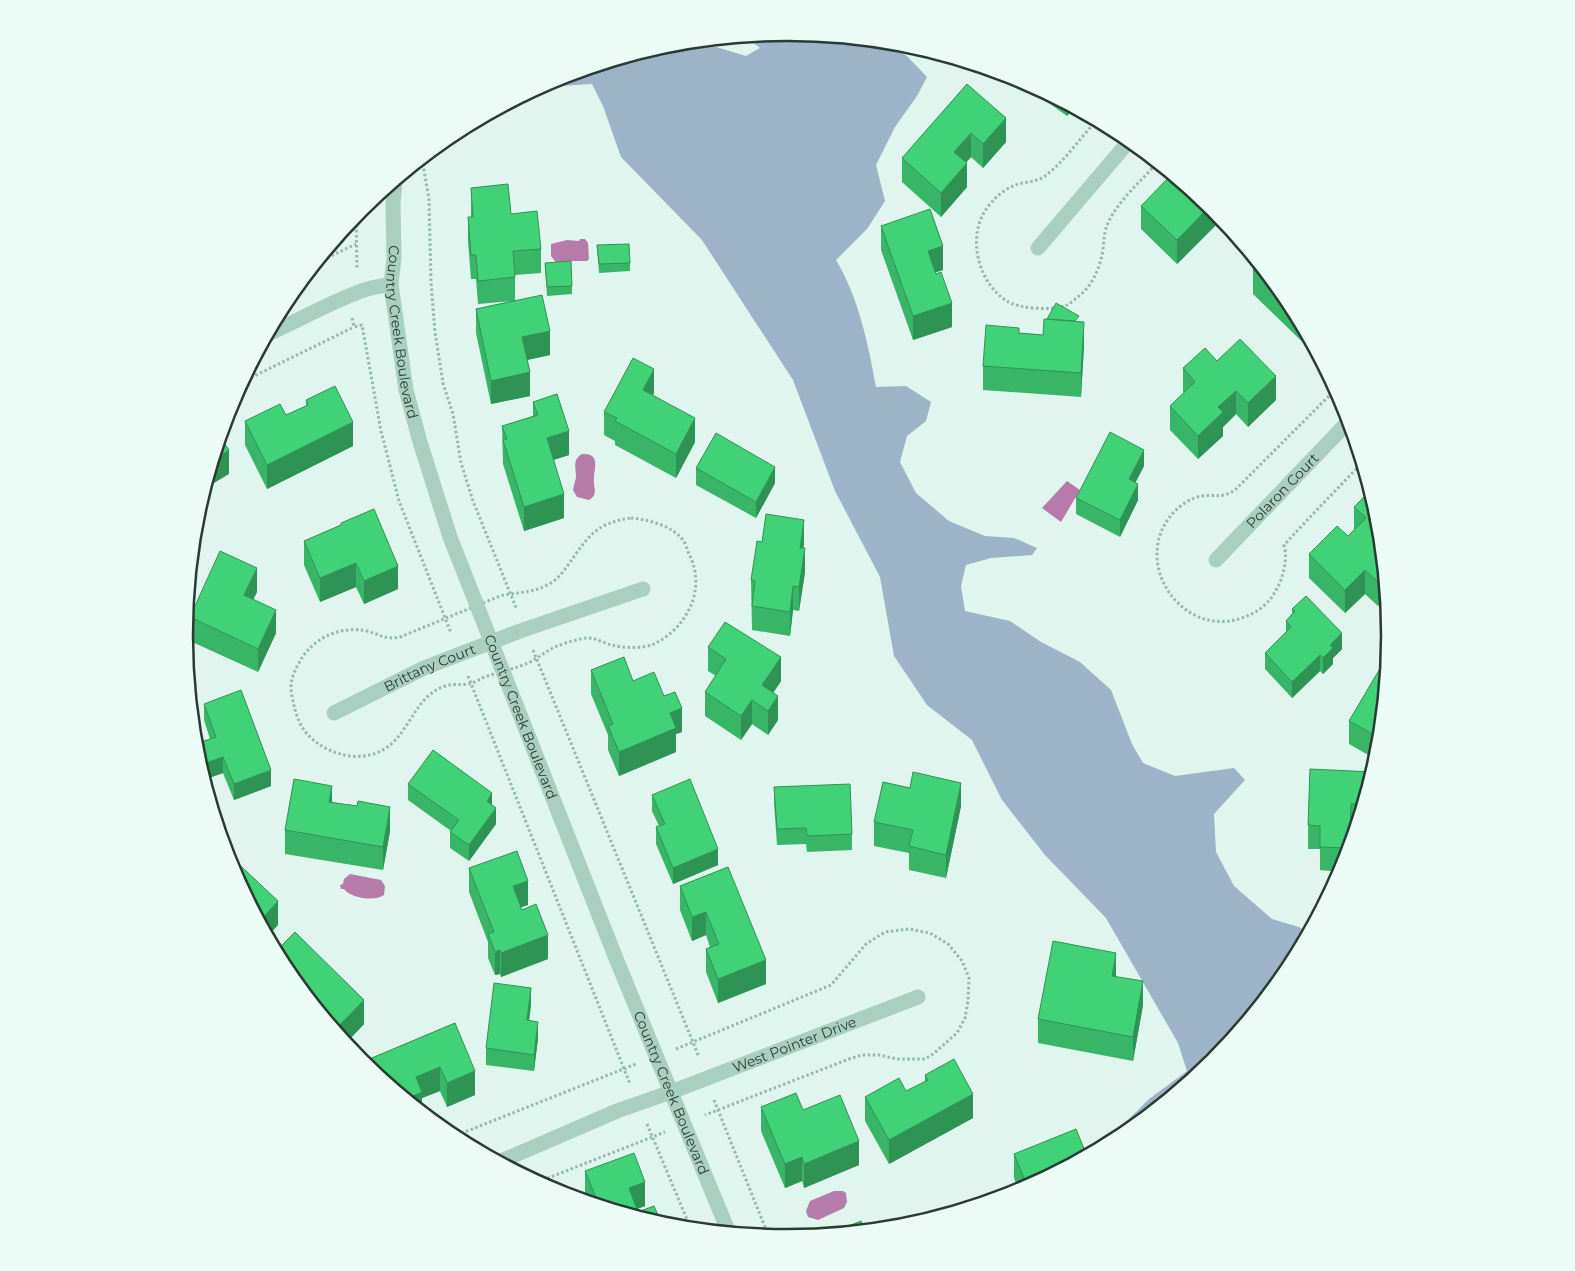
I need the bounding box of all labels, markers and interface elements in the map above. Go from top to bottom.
street label: Country Creek Boulevard [382,245,422,421]
street label: Polaron Court [1242,449,1323,532]
street label: Country Creek Boulevard [480,632,561,802]
street label: Brittany Court [381,640,479,696]
street label: Country Creek Boulevard [630,1008,713,1177]
street label: West Pointer Drive [730,1013,859,1077]

